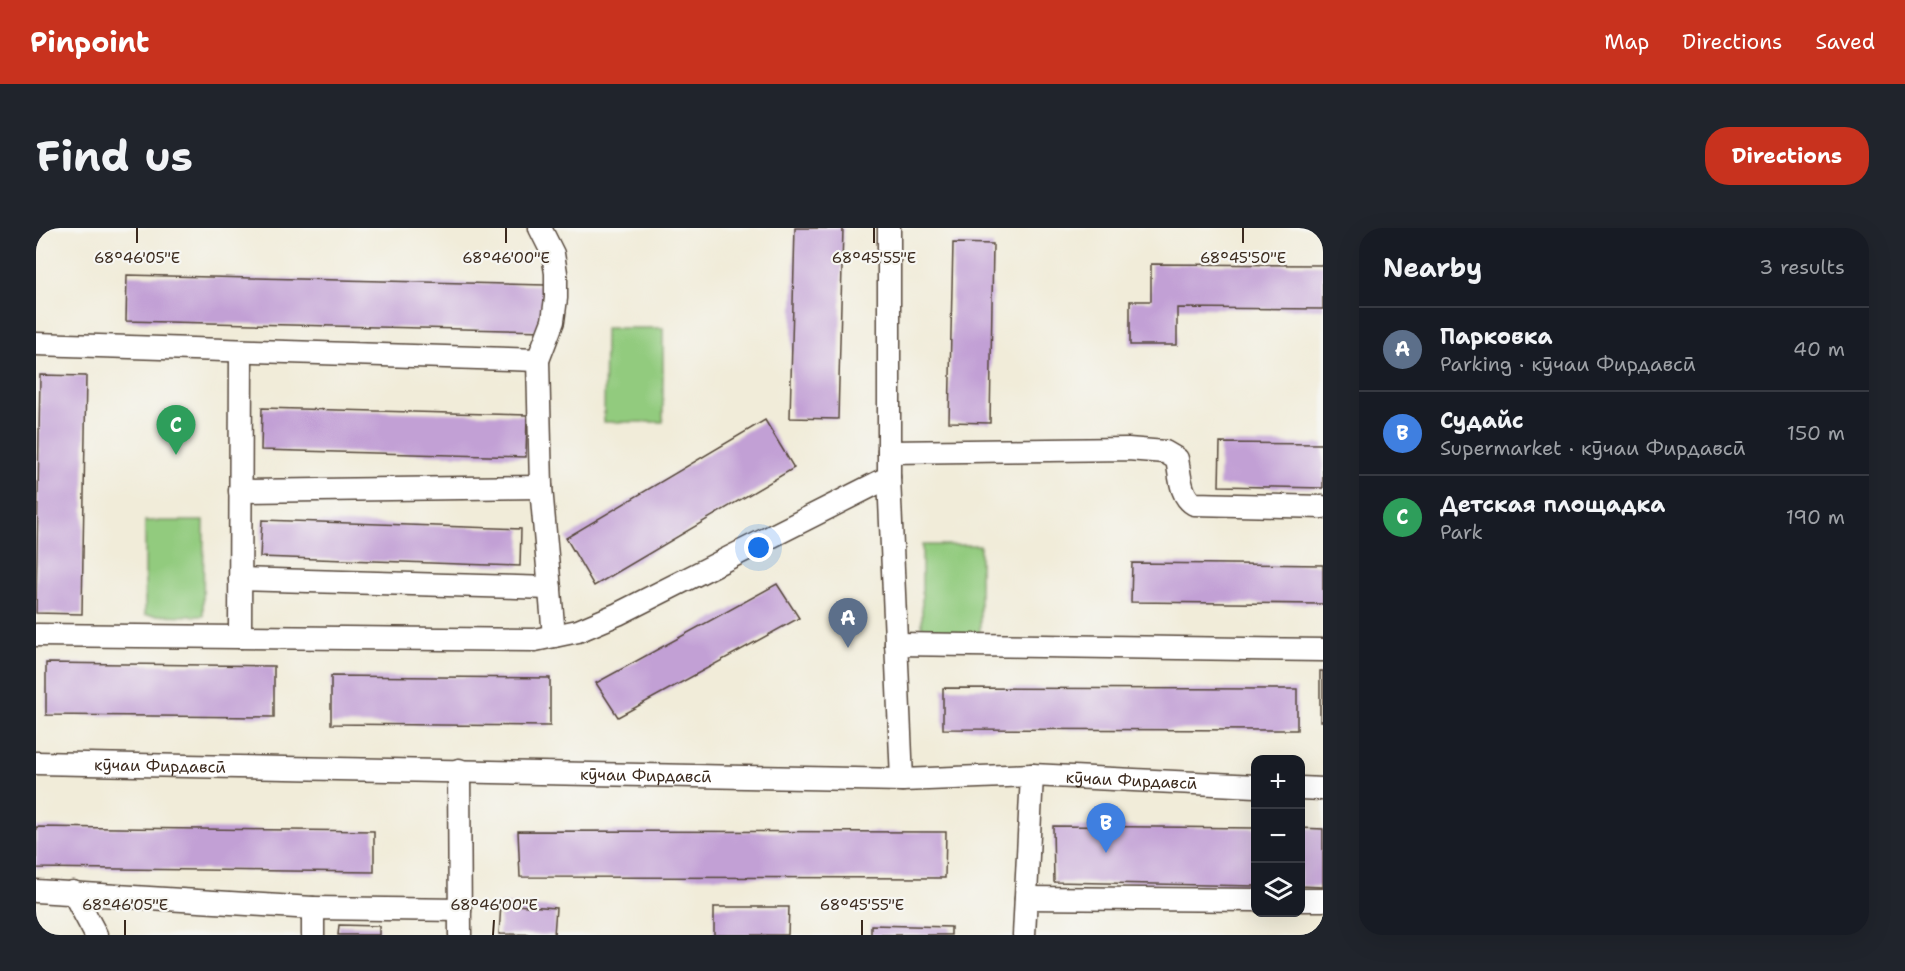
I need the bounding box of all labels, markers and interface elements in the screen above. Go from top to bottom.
text: Pinpoint [30,23,149,61]
text: Map [1604,28,1649,56]
text: Directions [1682,28,1782,56]
text: Saved [1815,28,1875,56]
button: Directions [1705,127,1869,185]
text: Find us [36,128,193,184]
text: 68°46'05"E [94,248,180,268]
text: 68°46'00"E [462,248,550,268]
text: 68°45'55"E [832,248,916,268]
text: 68°45'50"E [1200,248,1286,268]
text: Nearby [1383,250,1482,285]
text: 3 results [1759,254,1845,280]
text: Парковка [1440,322,1553,351]
text: A [1395,336,1410,362]
text: 40 m [1793,336,1845,362]
text: Parking · кӯчаи Фирдавсӣ [1440,351,1696,377]
pin: C [156,406,196,455]
text: Судайс [1440,406,1524,435]
text: B [1396,420,1409,446]
text: 150 m [1787,420,1845,446]
text: Supermarket · кӯчаи Фирдавсӣ [1440,435,1746,461]
text: Детская площадка [1440,490,1665,519]
text: C [1396,504,1409,530]
text: 190 m [1786,504,1845,530]
text: Park [1440,519,1483,545]
your location [744,533,773,562]
pin: A [828,598,868,648]
street label: кӯчаи Фирдавсӣ [94,754,226,778]
map controls [1251,755,1305,917]
button: + [1251,755,1305,809]
street label: кӯчаи Фирдавсӣ [580,764,712,787]
street label: кӯчаи Фирдавсӣ [1065,767,1198,794]
pin: B [1086,804,1126,853]
button: − [1251,809,1305,863]
button: layers [1251,863,1305,917]
text: 68°46'05"E [82,895,168,915]
text: 68°46'00"E [450,895,538,915]
text: 68°45'55"E [820,895,904,915]

